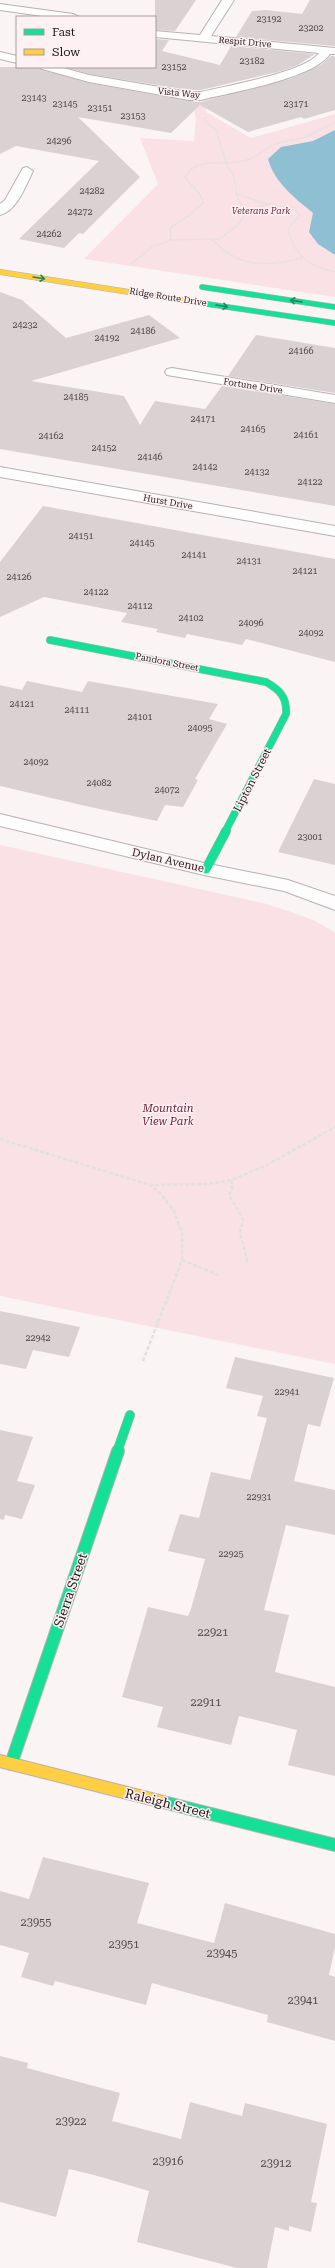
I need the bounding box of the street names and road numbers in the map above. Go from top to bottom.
street label: Respit Drive [218,35,272,49]
street label: Vista Way [157,86,201,100]
street label: Ridge Route Drive [129,286,207,308]
street label: Fortune Drive [223,376,283,396]
street label: Hurst Drive [142,493,194,511]
street label: Pandora Street [135,651,200,673]
street label: Lipton Street [231,746,274,814]
street label: Dylan Avenue [131,846,205,875]
street label: Sierra Street [51,1551,90,1629]
street label: Raleigh Street [124,1786,212,1821]

